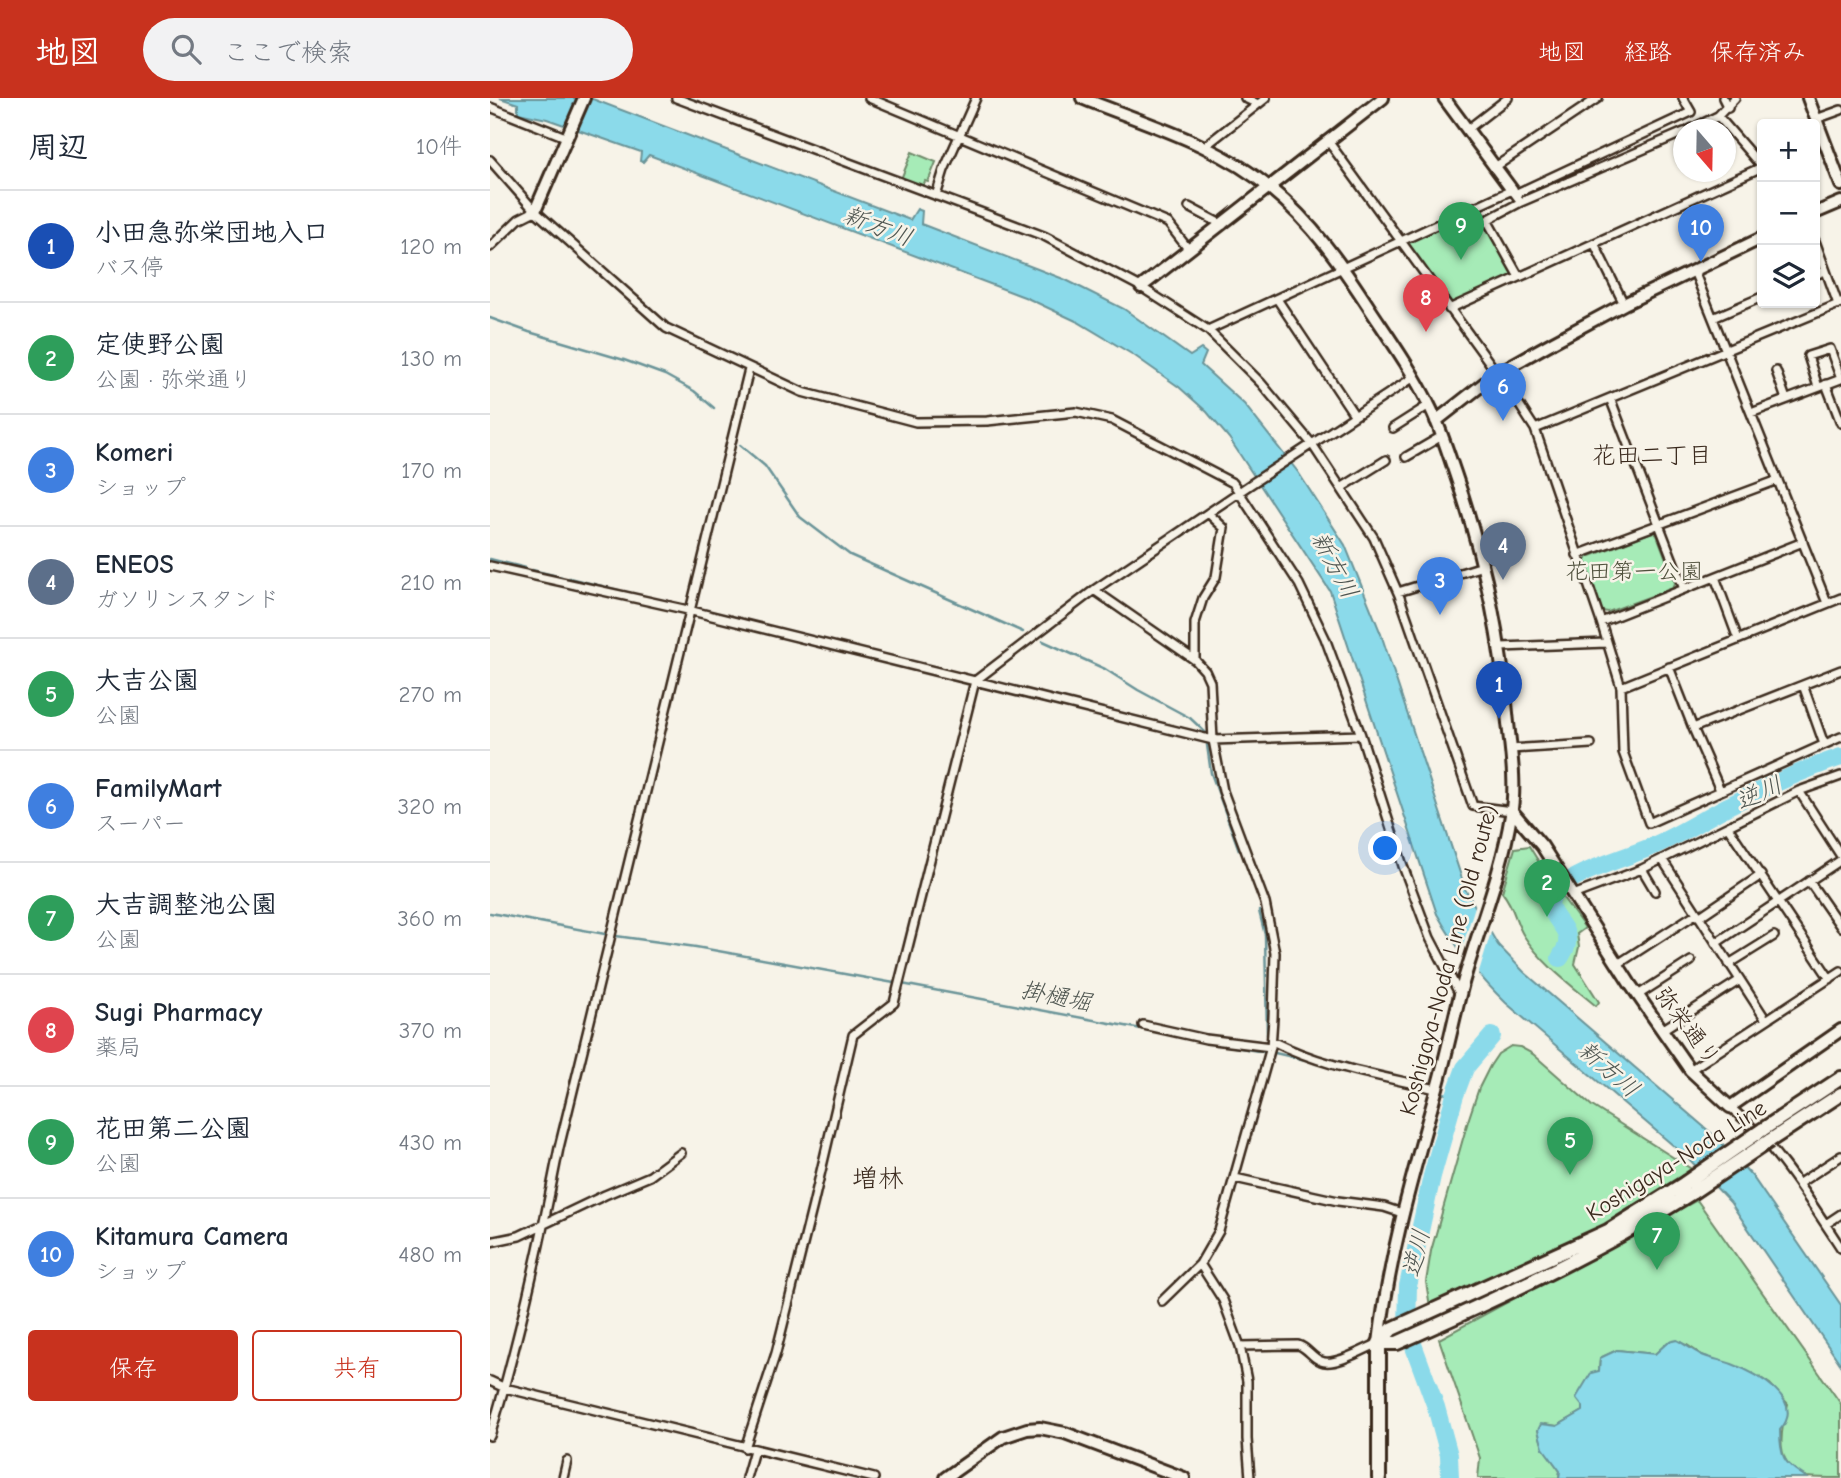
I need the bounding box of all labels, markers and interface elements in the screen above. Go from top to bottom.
search box [143,18,633,81]
icon: search [167,30,205,68]
text: 地図 [35,33,101,71]
text: ここで検索 [223,38,353,68]
text: 地図 [1538,38,1586,66]
text: 経路 [1624,38,1672,66]
text: 保存済み [1710,38,1806,66]
north arrow [1673,119,1736,182]
map controls [1757,119,1820,308]
button: + [1757,119,1820,182]
text: 周辺 [28,130,88,165]
text: 10件 [416,133,462,160]
button: − [1757,182,1820,245]
water label: 新方川 [839,200,917,252]
pin: 9 [1438,202,1484,260]
pin: 10 [1678,204,1724,262]
text: 小田急弥栄団地入口 [95,218,329,248]
text: 1 [46,233,56,260]
text: 120 m [400,233,462,260]
button: layers [1757,245,1820,308]
text: バス停 [95,254,164,281]
pin: 8 [1403,274,1449,332]
text: 定使野公園 [95,330,225,360]
text: 2 [45,345,57,372]
text: 130 m [401,345,462,372]
pin: 6 [1480,363,1526,421]
text: 公園 · 弥栄通り [95,366,252,393]
text: Komeri [95,438,173,468]
district label: 花田二丁目 [1592,441,1712,469]
text: 3 [45,457,57,484]
text: 170 m [401,457,462,484]
text: ショップ [95,474,186,501]
pin: 4 [1480,522,1526,580]
water label: 新方川 [1306,527,1364,603]
text: ENEOS [95,550,174,580]
pin: 3 [1417,557,1463,615]
park label: 花田第一公園 [1565,558,1703,585]
text: 4 [46,569,56,596]
text: 210 m [400,569,462,596]
text: ガソリンスタンド [95,586,279,613]
pin: 1 [1476,661,1522,719]
text: 大吉公園 [95,666,199,696]
text: 5 [45,681,57,708]
text: 270 m [398,681,462,708]
text: 公園 [95,702,141,729]
water label: 逆川 [1731,770,1787,816]
text: FamilyMart [95,774,222,804]
text: 6 [45,793,57,820]
text: 320 m [398,793,462,820]
street label: Koshigaya-Noda Line (Old route) [1394,802,1503,1118]
text: スーパー [95,810,186,837]
your location [1368,831,1402,865]
pin: 2 [1524,859,1570,917]
text: 大吉調整池公園 [95,890,277,920]
text: 7 [46,905,56,932]
text: 360 m [397,905,462,932]
text: 公園 [95,926,141,953]
water label: 掛樋堀 [1018,975,1096,1017]
street label: 弥栄通り [1649,981,1726,1071]
text: Sugi Pharmacy [95,998,262,1028]
text: 8 [45,1017,57,1044]
text: 370 m [399,1017,462,1044]
text: 薬局 [95,1034,141,1061]
water label: 新方川 [1573,1035,1645,1103]
street label: Koshigaya-Noda Line [1581,1094,1771,1227]
text: 花田第二公園 [95,1114,251,1144]
pin: 5 [1547,1117,1593,1175]
text: 9 [45,1129,57,1156]
text: 430 m [399,1129,462,1156]
text: 公園 [95,1150,141,1177]
district label: 増林 [852,1164,904,1194]
pin: 7 [1634,1212,1680,1270]
text: Kitamura Camera [95,1222,289,1252]
water label: 逆川 [1397,1226,1435,1280]
text: 10 [40,1241,62,1268]
text: 480 m [398,1241,462,1268]
text: ショップ [95,1258,186,1285]
button: 保存 [28,1330,238,1401]
button: 共有 [252,1330,462,1401]

